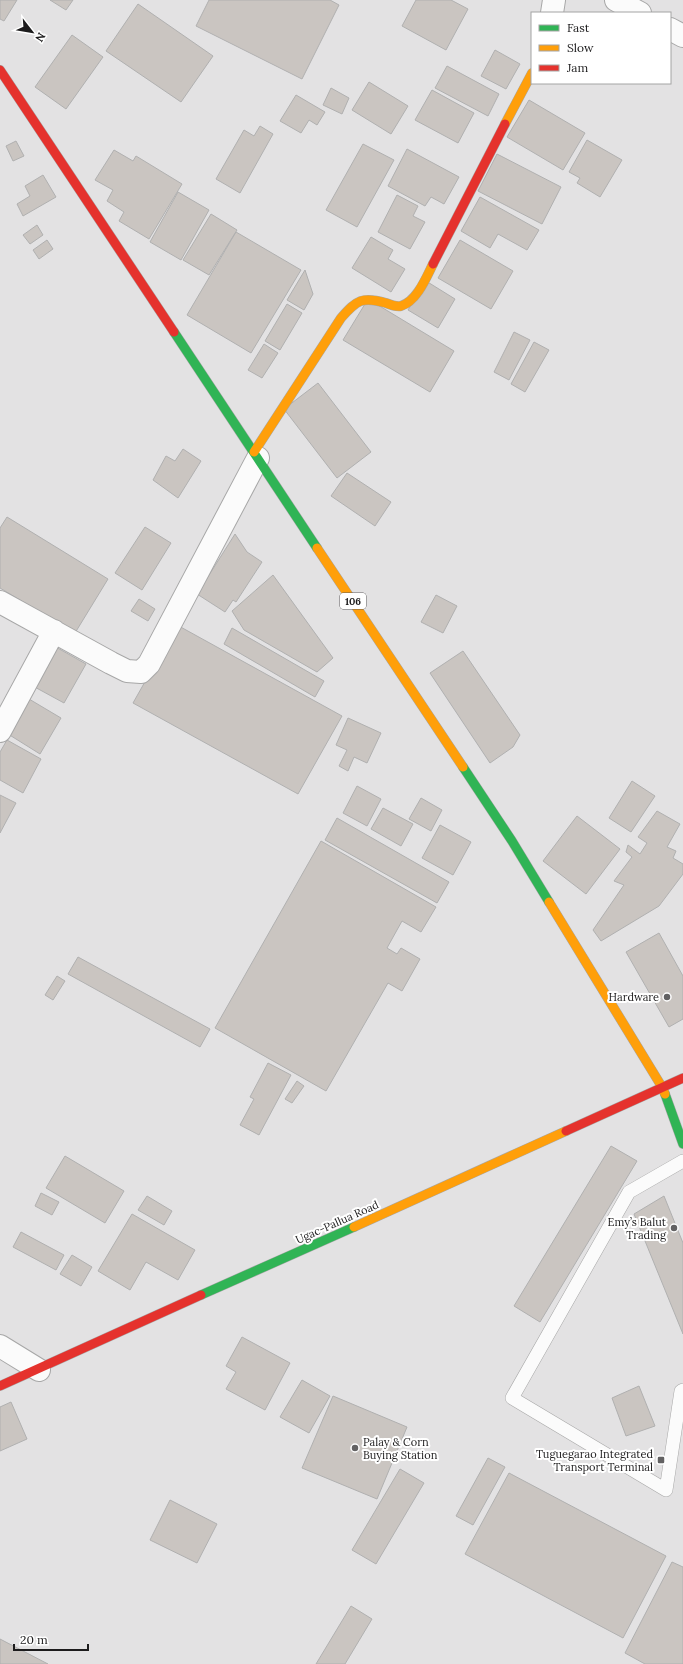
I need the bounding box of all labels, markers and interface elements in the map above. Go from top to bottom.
north arrow [12,12,52,52]
legend [531,12,671,84]
text: Fast [567,20,590,35]
text: N [32,30,49,45]
text: Slow [567,40,594,55]
text: Jam [566,60,588,75]
road number: 106 [340,593,366,609]
place label: Hardware [609,990,659,1004]
marker: Hardware [662,992,672,1002]
street label: Ugac-Pallua Road [293,1197,381,1247]
place label: Emy’s Balut Trading [608,1215,667,1242]
marker: Emy’s Balut Trading [669,1223,679,1233]
place label: Palay & Corn Buying Station [363,1435,438,1462]
marker: Palay & Corn Buying Station [350,1443,360,1453]
place label: Tuguegarao Integrated Transport Terminal [536,1447,653,1474]
marker: Tuguegarao Integrated Transport Terminal [656,1455,666,1465]
scale bar [14,1626,88,1652]
text: 20 m [20,1632,48,1647]

